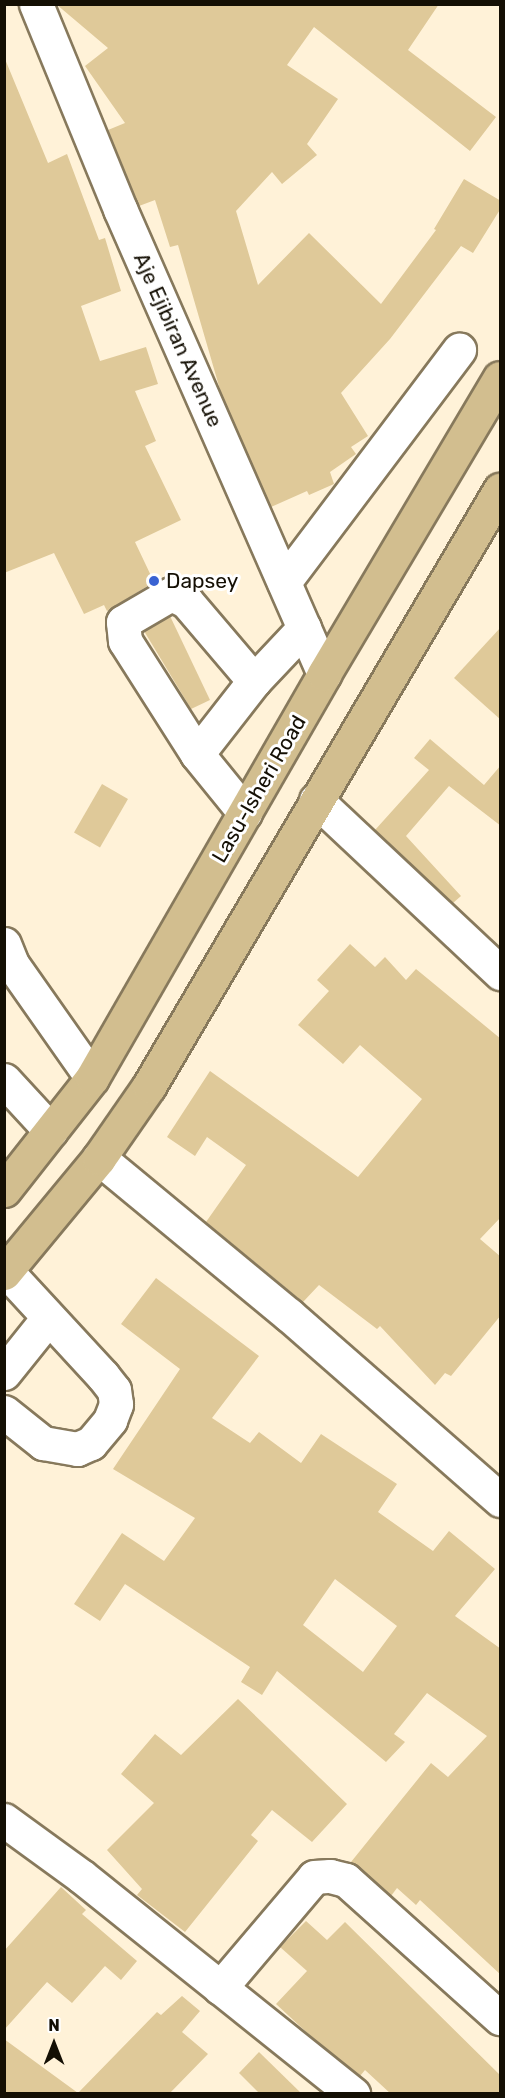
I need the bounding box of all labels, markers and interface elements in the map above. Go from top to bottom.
street label: Aje Ejibiran Avenue [128,249,228,431]
place label: Dapsey [166,568,238,594]
marker: Dapsey [147,574,161,588]
street label: Lasu-Isheri Road [207,711,311,867]
north arrow [24,2014,84,2074]
text: N [48,2016,60,2035]

